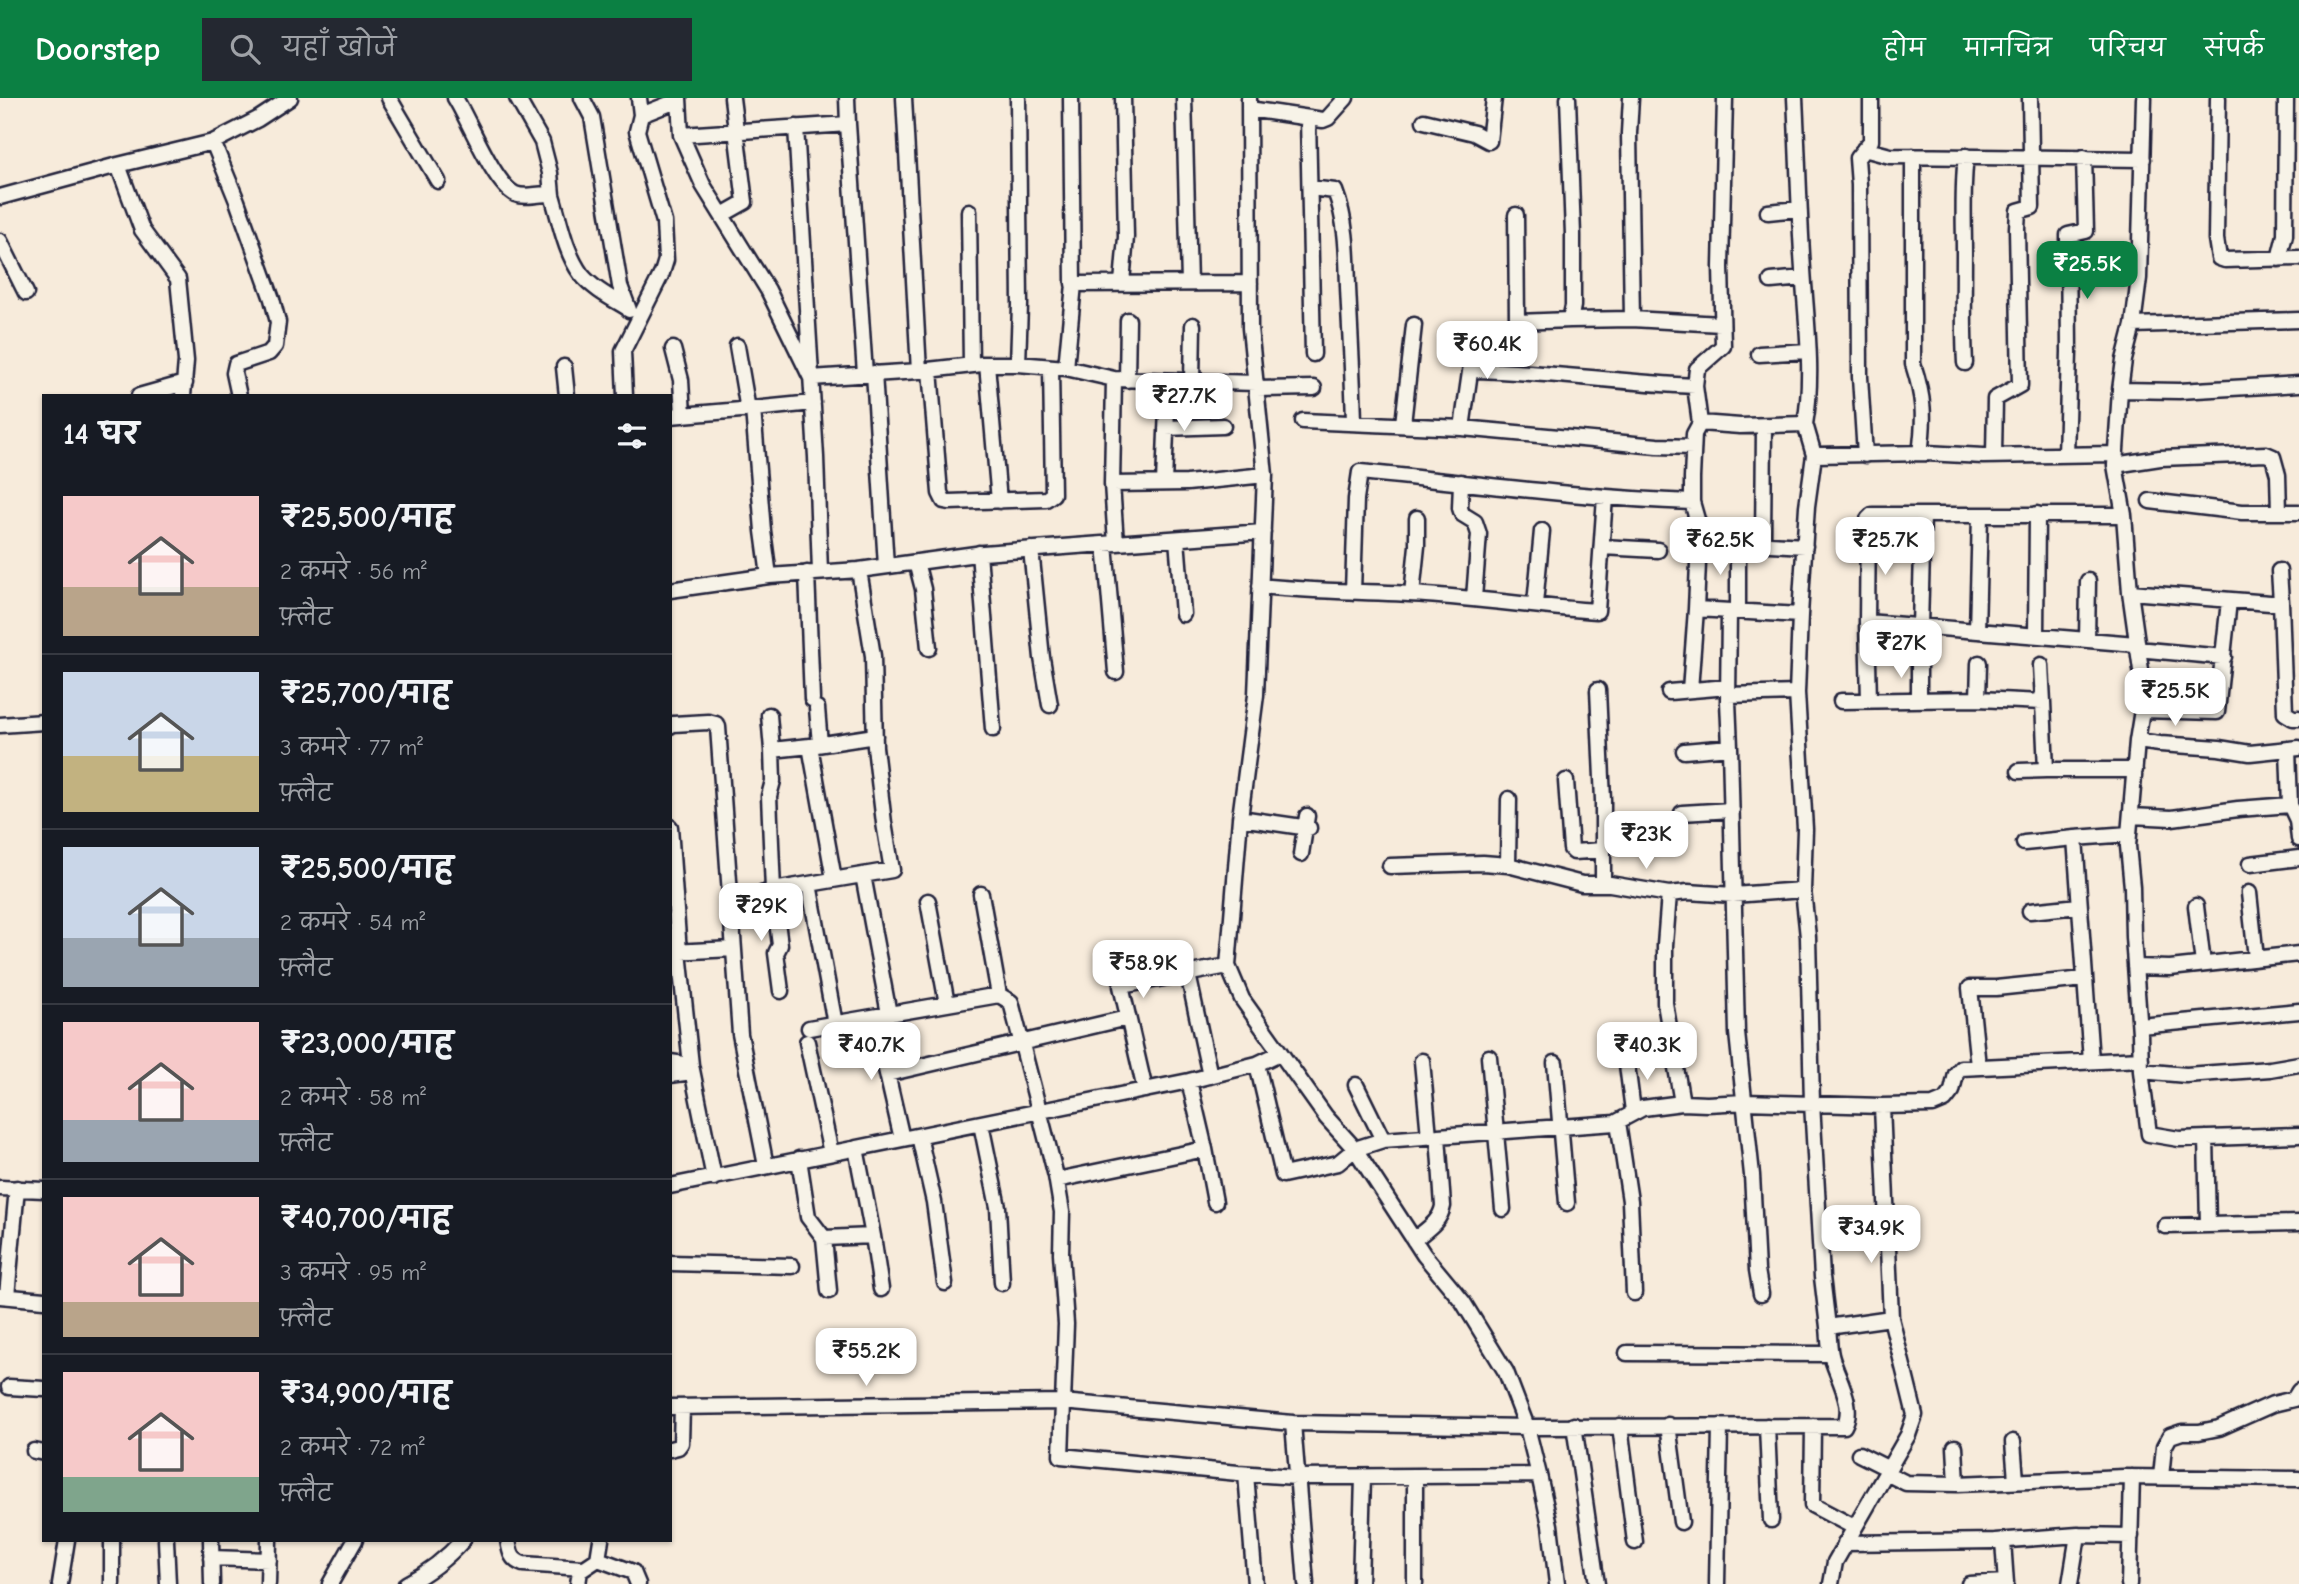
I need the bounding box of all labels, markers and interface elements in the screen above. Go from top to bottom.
search box [202,18,692,81]
text: Doorstep [35,30,160,68]
icon: search [226,30,264,68]
text: यहाँ खोजें [282,33,396,63]
text: होम [1883,34,1926,62]
text: मानचित्र [1964,34,2052,62]
text: परिचय [2090,34,2166,62]
text: संपर्क [2204,34,2264,62]
pin: ₹25.5K [2030,242,2144,301]
text: ₹25.5K [2053,250,2121,277]
pin: ₹60.4K [1430,322,1544,381]
text: ₹60.4K [1453,330,1521,357]
pin: ₹27.7K [1127,374,1241,433]
text: ₹27.7K [1152,382,1216,409]
text: 14 घर [63,417,139,452]
icon: filters [613,417,651,455]
text: ₹25,500/माह [280,500,453,535]
pin: ₹62.5K [1663,518,1777,577]
pin: ₹25.7K [1828,518,1942,577]
icon: home [119,524,203,608]
text: ₹62.5K [1686,526,1754,553]
text: ₹25.7K [1852,526,1918,553]
text: 2 कमरे · 56 m² [280,558,427,585]
text: फ़्लैट [280,604,332,631]
pin: ₹27K [1860,620,1942,680]
text: ₹27K [1876,629,1926,656]
pin: ₹25.5K [2118,668,2232,728]
text: ₹25,700/माह [280,676,451,711]
text: ₹25.5K [2141,677,2209,704]
icon: home [119,700,203,784]
text: 3 कमरे · 77 m² [280,734,423,761]
text: फ़्लैट [280,780,332,807]
pin: ₹23K [1605,812,1687,871]
text: ₹23K [1620,820,1672,847]
text: ₹25,500/माह [280,851,453,886]
icon: home [119,875,203,959]
pin: ₹29K [720,884,802,943]
text: ₹29K [735,892,787,919]
text: 2 कमरे · 54 m² [280,909,425,936]
pin: ₹58.9K [1086,940,1200,1000]
text: ₹58.9K [1109,949,1177,976]
text: फ़्लैट [280,955,332,982]
pin: ₹40.7K [814,1023,928,1082]
pin: ₹40.3K [1590,1023,1704,1082]
text: ₹23,000/माह [280,1026,453,1061]
text: ₹40.7K [837,1031,905,1058]
text: ₹40.3K [1613,1031,1681,1058]
icon: home [119,1050,203,1134]
text: 2 कमरे · 58 m² [280,1084,426,1111]
text: फ़्लैट [280,1130,332,1157]
text: ₹40,700/माह [280,1201,451,1236]
pin: ₹34.9K [1814,1206,1928,1265]
text: ₹34.9K [1837,1214,1905,1241]
icon: home [119,1225,203,1309]
text: 3 कमरे · 95 m² [280,1259,426,1286]
text: फ़्लैट [280,1305,332,1332]
pin: ₹55.2K [809,1328,923,1388]
text: ₹55.2K [832,1337,900,1364]
text: ₹34,900/माह [280,1376,451,1411]
icon: home [119,1400,203,1484]
text: 2 कमरे · 72 m² [280,1434,425,1461]
text: फ़्लैट [280,1480,332,1507]

